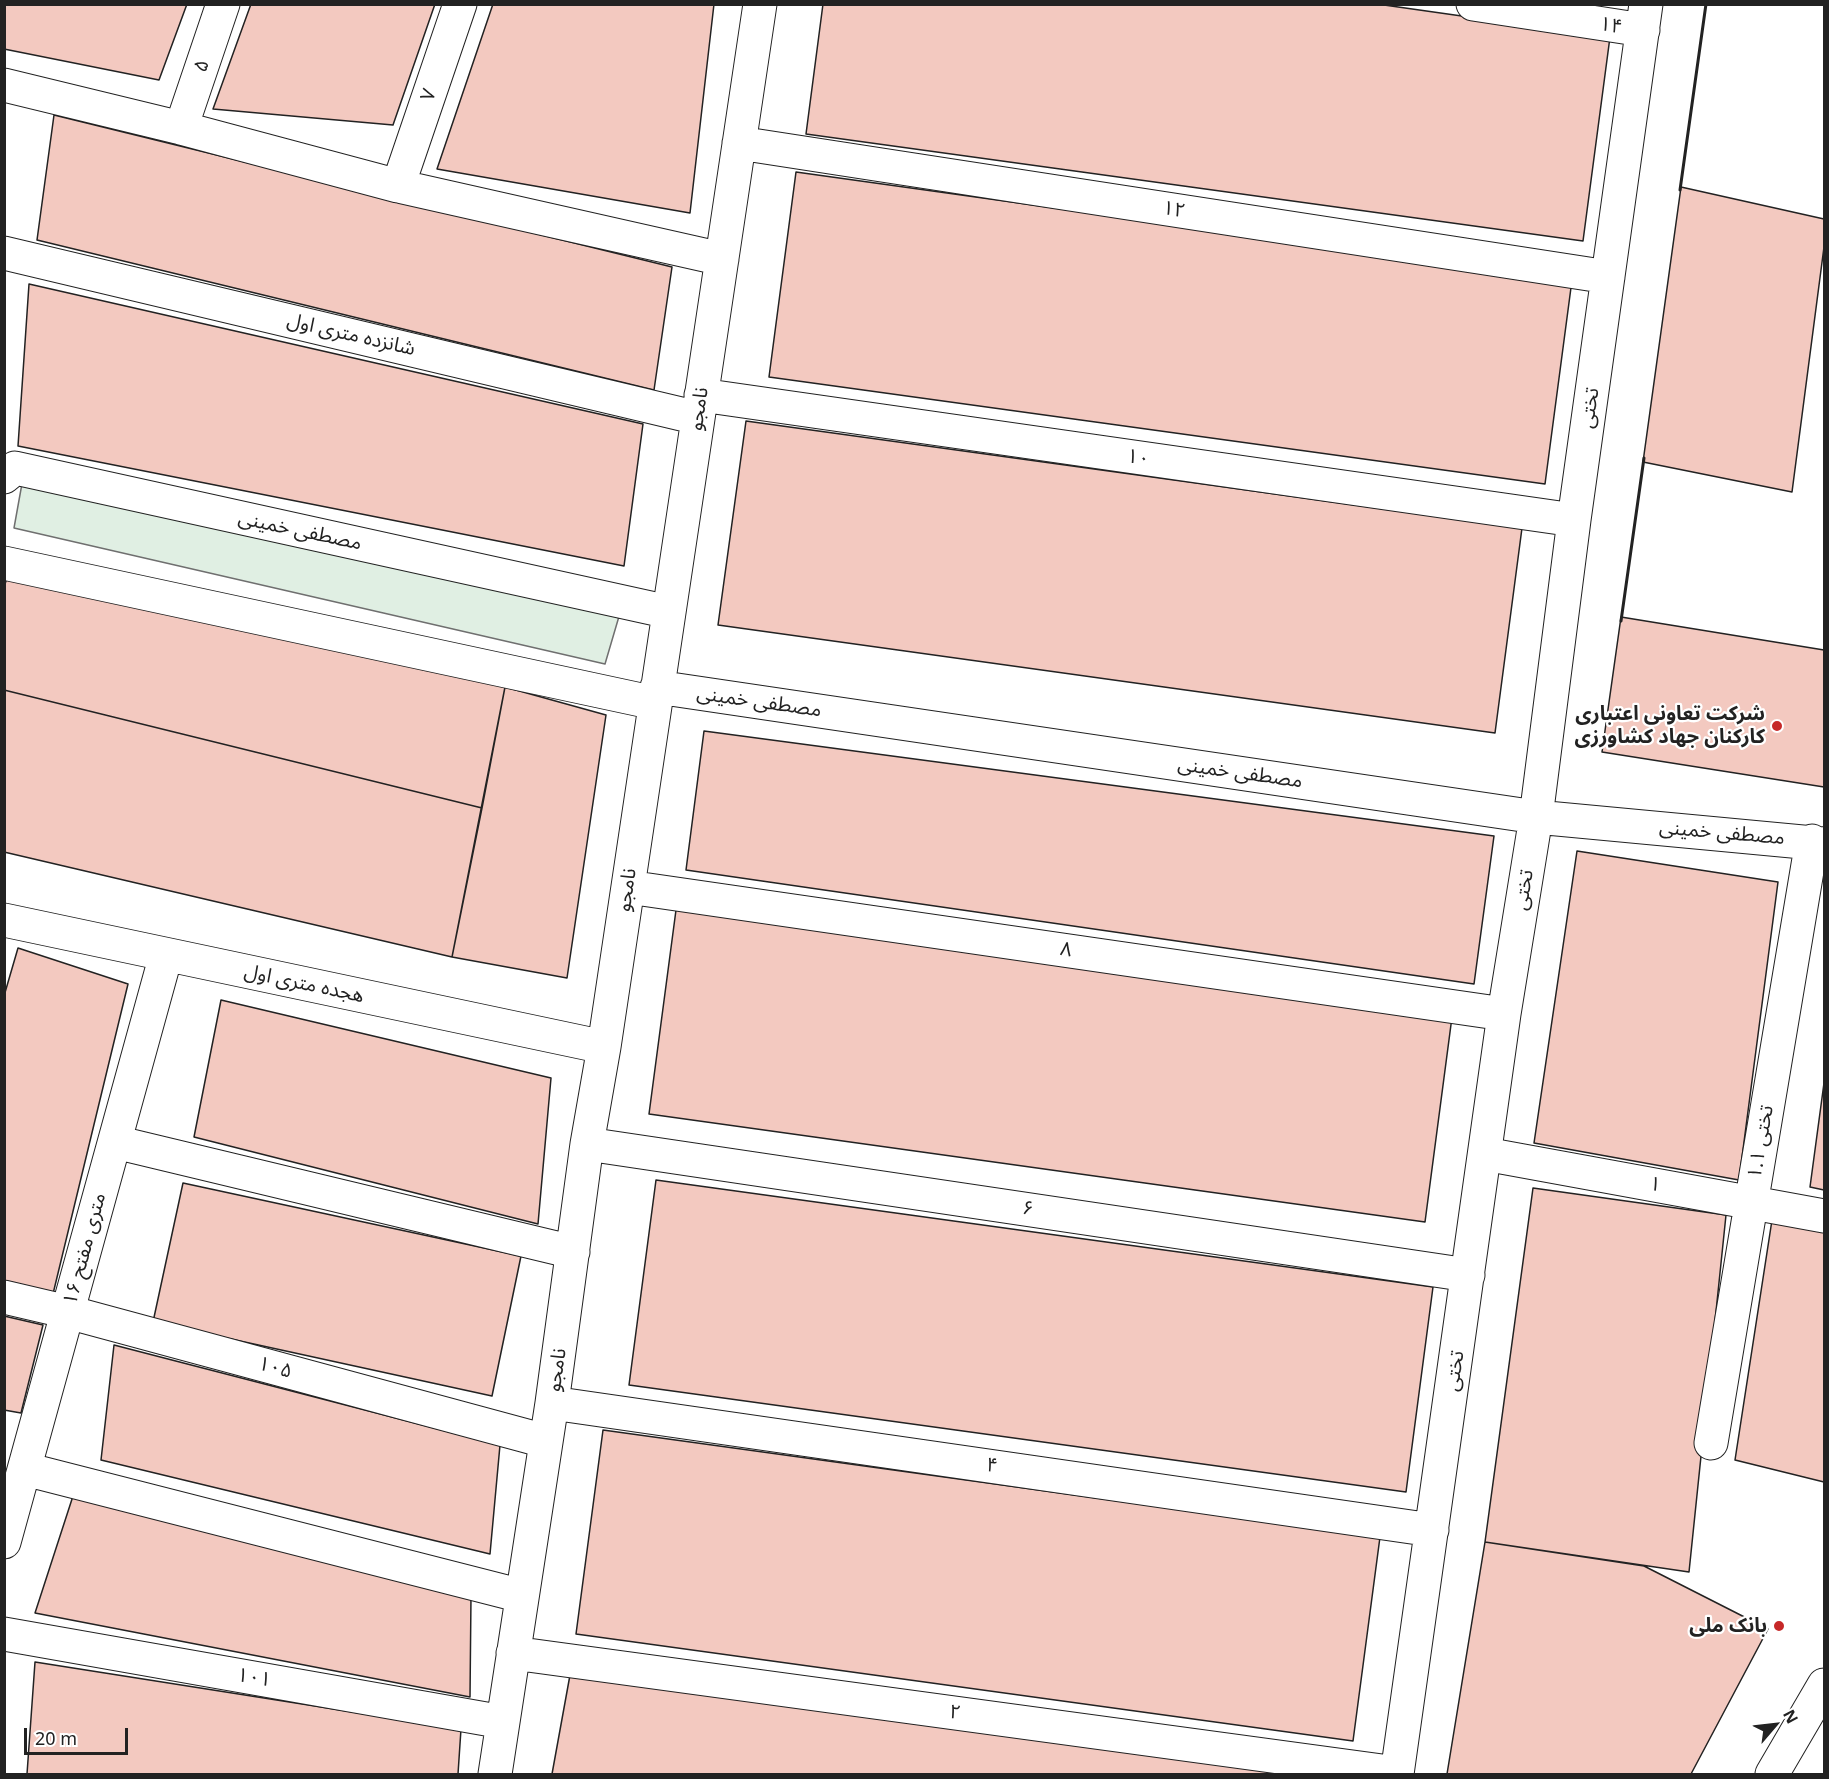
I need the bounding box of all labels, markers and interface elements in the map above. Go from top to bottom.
street label: ۱۴ [1598,12,1624,40]
street label: ۵ [189,57,215,75]
street label: ۷ [416,86,442,104]
street label: ۱۲ [1161,196,1187,224]
street label: شانزده متری اول [285,309,417,361]
street label: نامجو [684,386,714,432]
street label: تختی [1575,386,1605,430]
street label: ۱۰ [1125,445,1151,471]
street label: مصطفی خمینی [236,506,364,556]
street label: مصطفی خمینی [695,681,823,723]
place label: شرکت تعاونی اعتباری کارکنان جهاد کشاورزی [1575,702,1765,749]
marker: شرکت تعاونی اعتباری کارکنان جهاد کشاورزی [1770,719,1784,733]
street label: مصطفی خمینی [1176,752,1304,794]
street label: مصطفی خمینی [1658,816,1786,850]
street label: نامجو [612,867,642,913]
street label: تختی [1509,868,1539,912]
street label: ۸ [1059,937,1073,963]
street label: هجده متری اول [242,960,366,1008]
street label: تختی ۱.۱ [1743,1103,1779,1181]
street label: ۱ [1647,1172,1663,1198]
street label: ۱۶ متری مفتح [59,1190,111,1308]
street label: ۶ [1021,1196,1035,1222]
street label: نامجو [542,1347,572,1393]
street label: تختی [1440,1349,1470,1393]
street label: ۱۰۵ [255,1352,295,1384]
street label: ۴ [985,1453,999,1479]
place label: بانک ملی [1689,1614,1767,1638]
marker: بانک ملی [1772,1619,1786,1633]
street label: ۱۰۱ [235,1663,273,1693]
north arrow [1745,1695,1805,1755]
street label: ۲ [948,1700,962,1726]
text: N [1778,1706,1804,1727]
scale bar [27,1716,130,1754]
text: 20 m [35,1726,77,1750]

